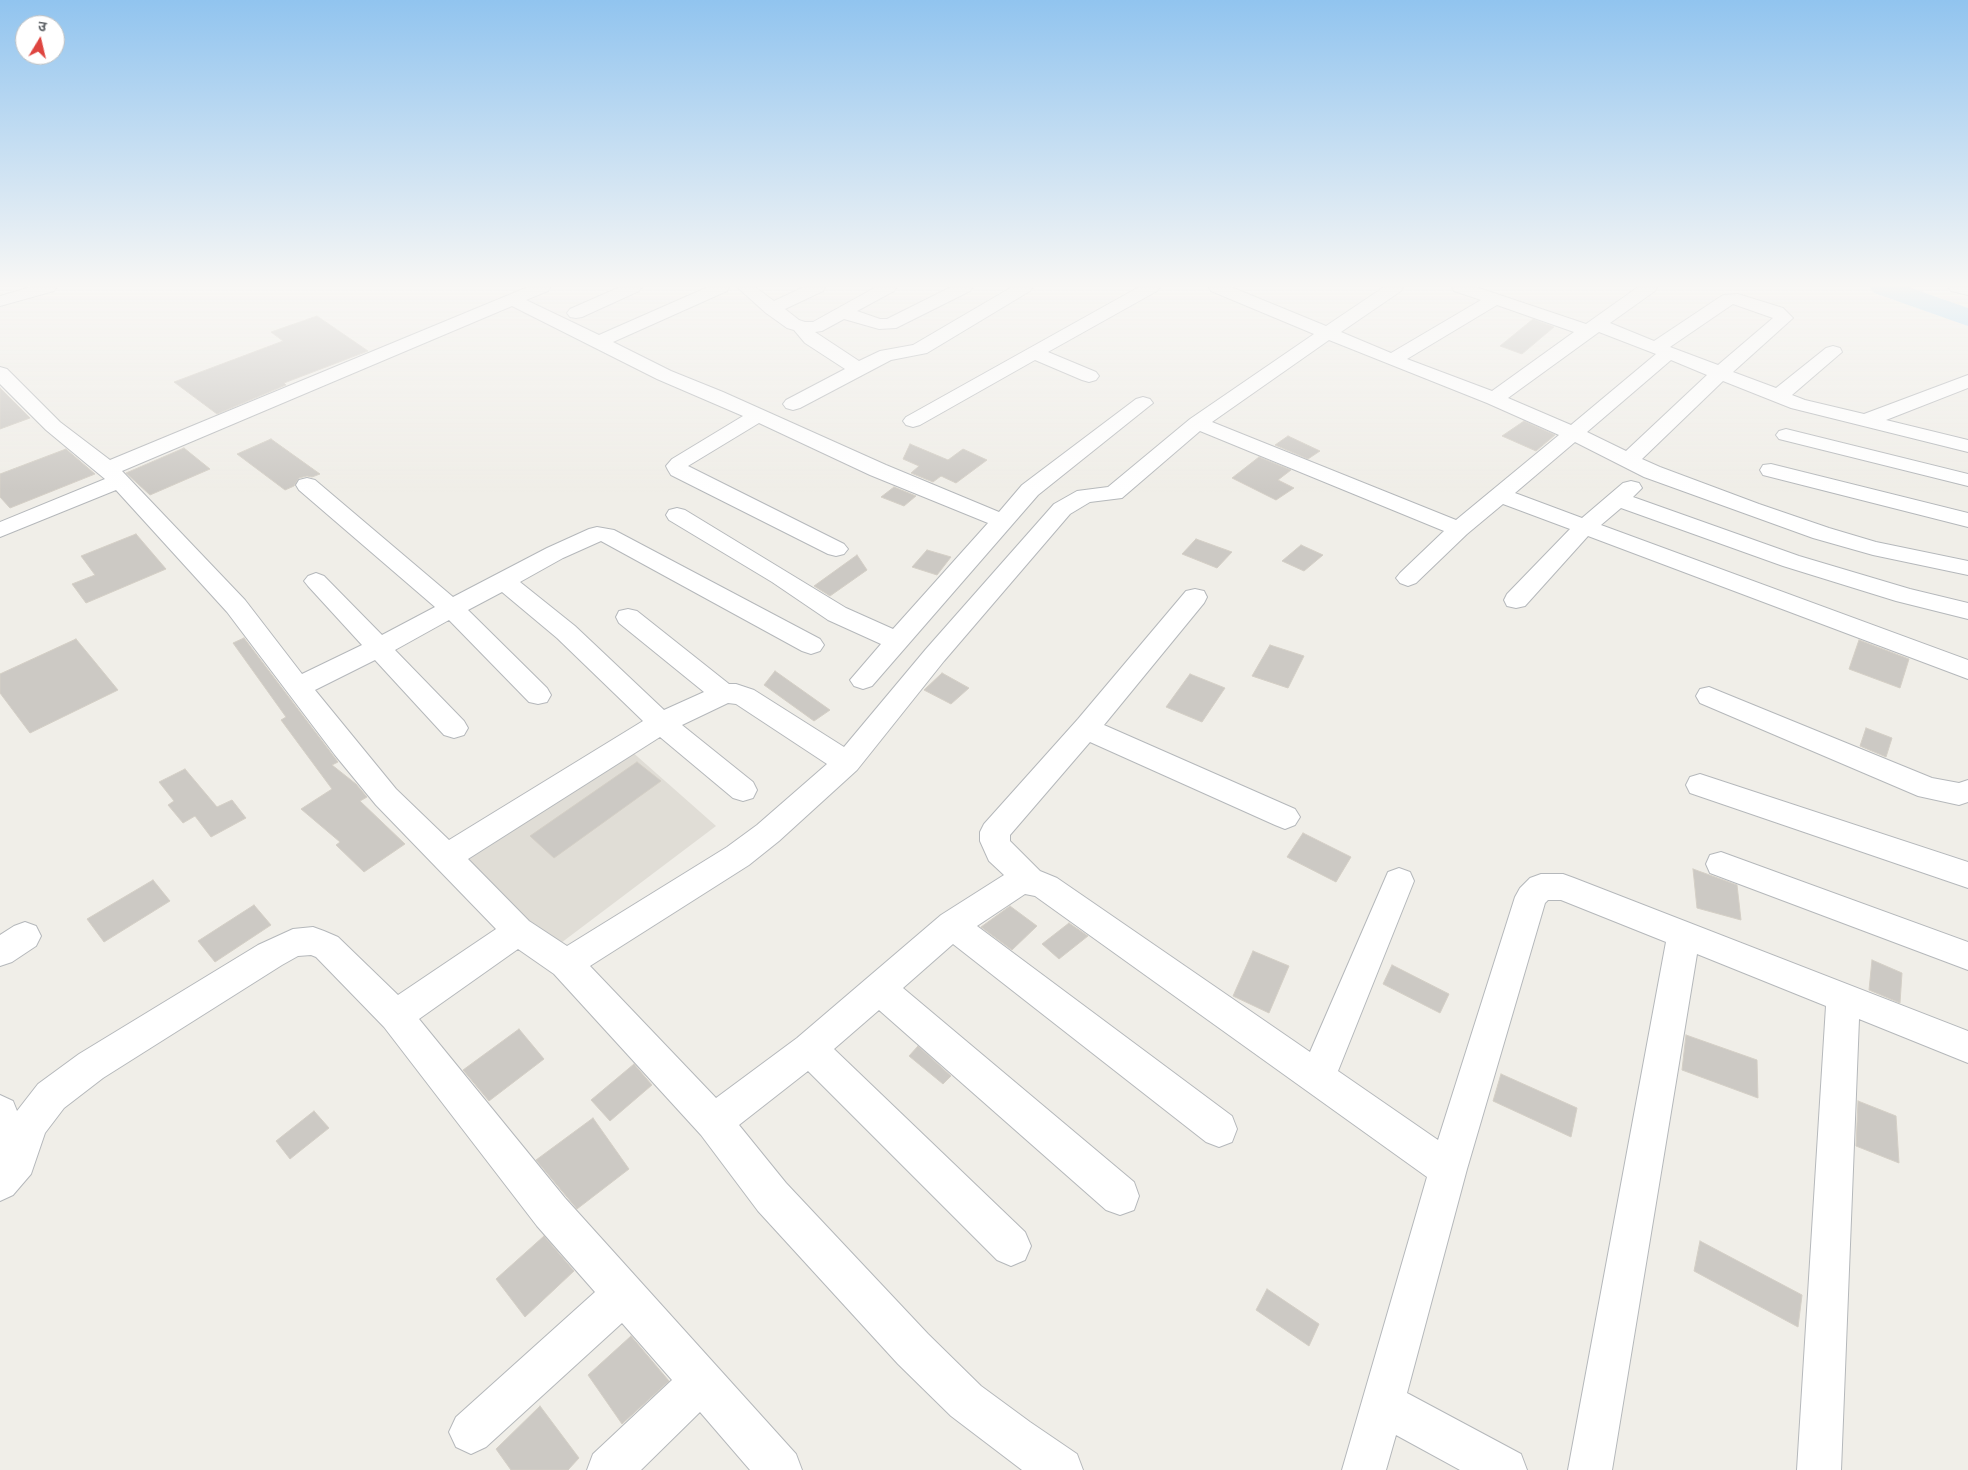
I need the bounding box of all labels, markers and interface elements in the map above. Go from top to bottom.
north arrow [15,15,65,65]
text: उ [37,18,47,35]

